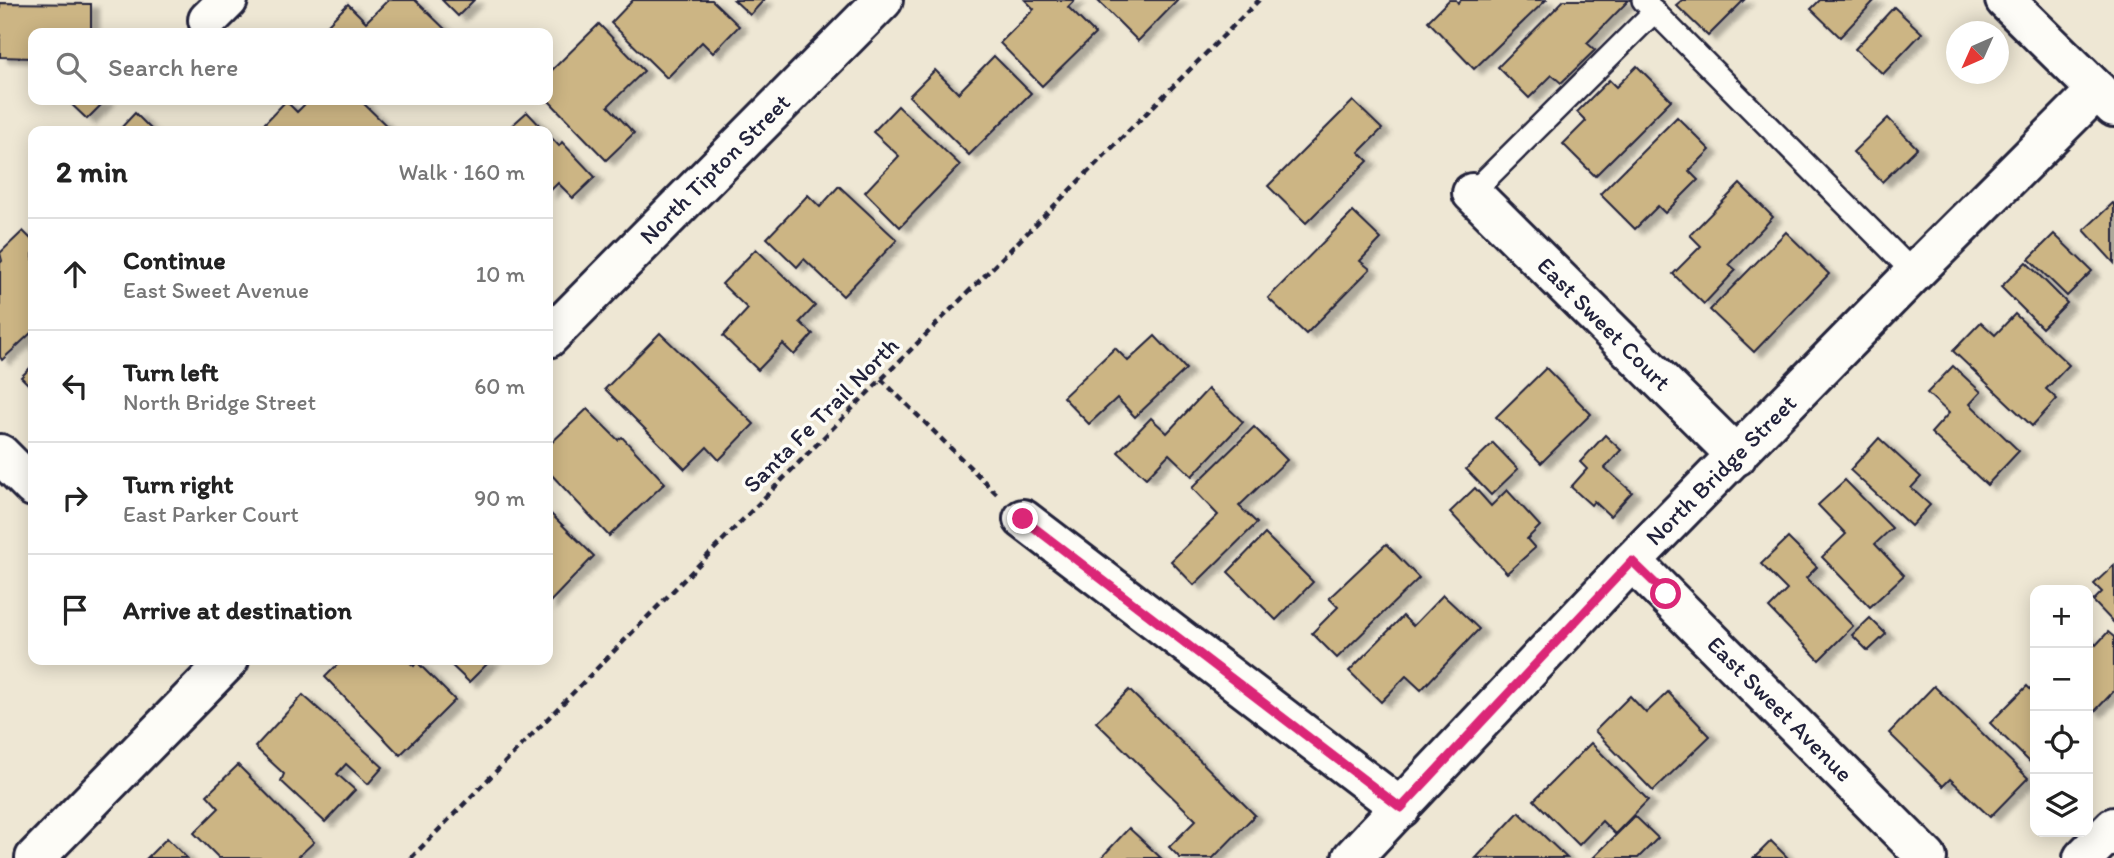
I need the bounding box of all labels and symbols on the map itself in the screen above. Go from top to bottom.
north arrow [1946,21,2009,84]
street label: North Tipton Street [633,87,796,250]
street label: East Sweet Court [1532,251,1677,396]
street label: Santa Fe Trail North [737,331,905,499]
street label: North Bridge Street [1639,388,1802,551]
route end [1007,503,1038,534]
route start [1650,578,1681,609]
street label: East Sweet Avenue [1701,630,1859,788]

